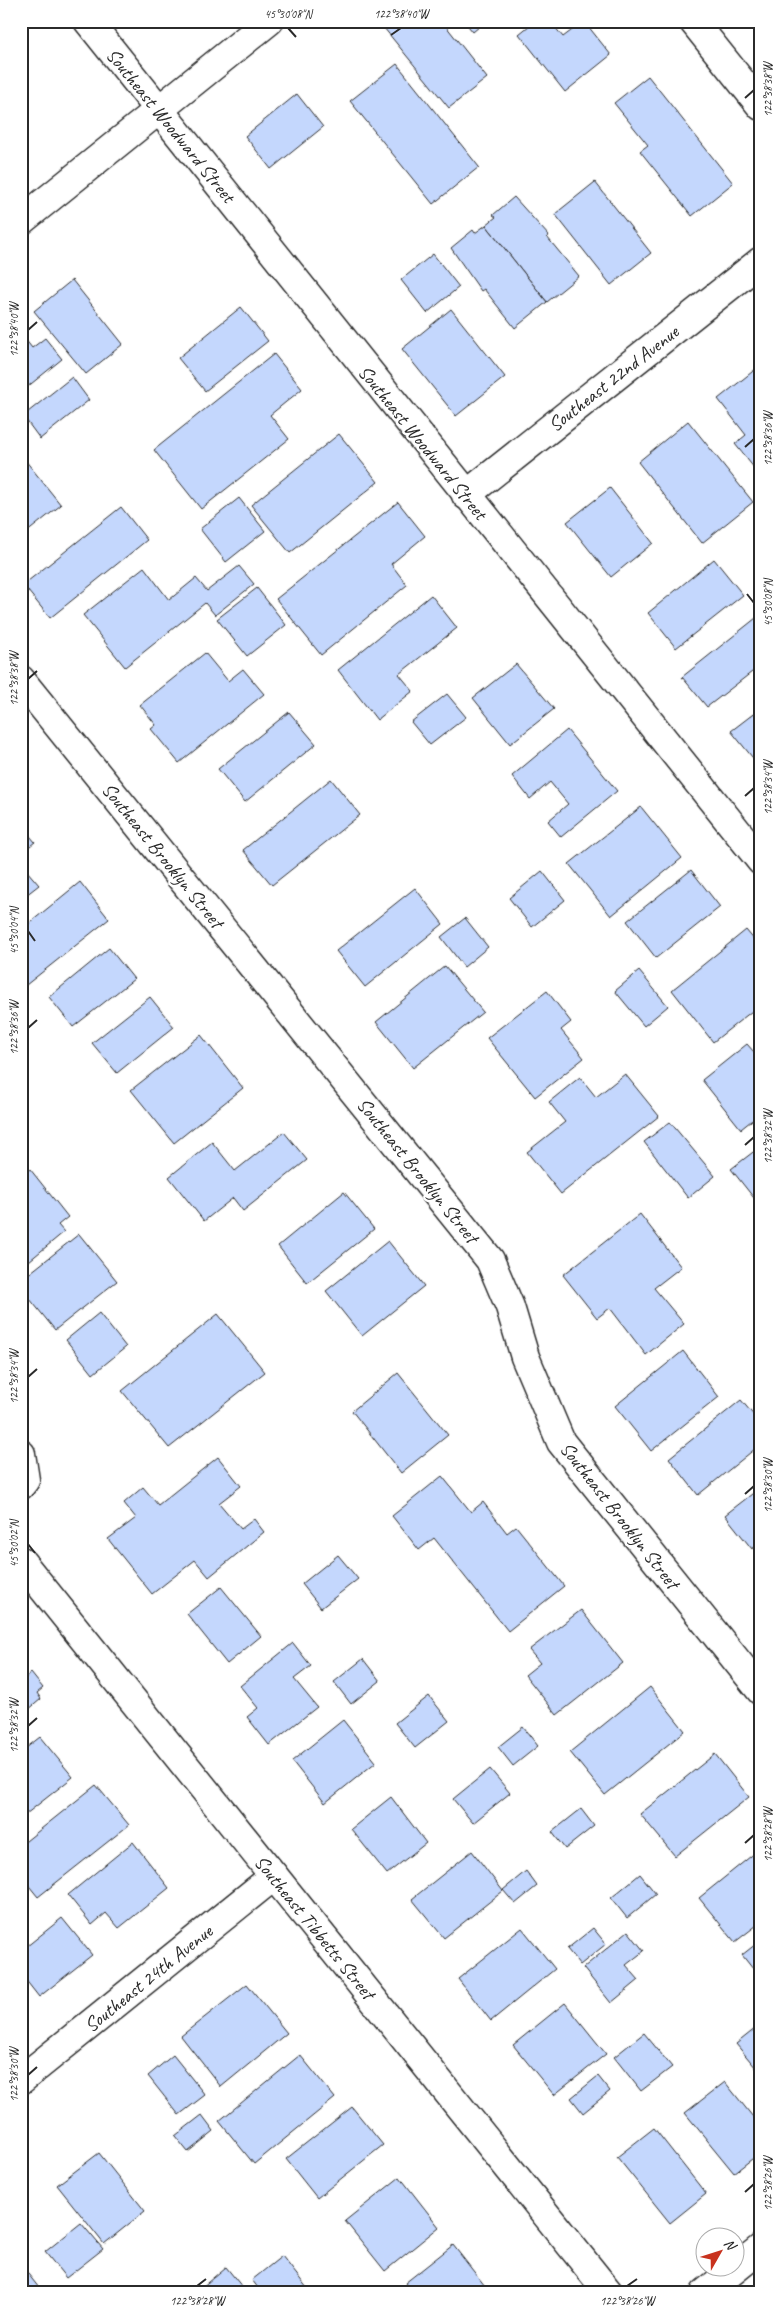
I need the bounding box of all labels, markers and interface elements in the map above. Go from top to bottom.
text: 45°30'08"N [264,6,313,22]
text: 122°38'40"W [374,6,430,22]
street label: Southeast Woodward Street [101,43,242,210]
text: 122°38'38"W [760,61,776,117]
text: 122°38'40"W [6,301,22,357]
street label: Southeast 22nd Avenue [543,319,685,437]
street label: Southeast Woodward Street [353,360,494,527]
text: 122°38'36"W [760,410,776,466]
text: 45°30'08"N [760,578,776,627]
text: 122°38'38"W [6,650,22,706]
text: 122°38'34"W [760,759,776,815]
street label: Southeast Brooklyn Street [96,778,231,936]
text: 45°30'04"N [6,906,22,955]
text: 122°38'36"W [6,999,22,1055]
street label: Southeast Brooklyn Street [351,1093,486,1251]
text: 122°38'32"W [760,1108,776,1164]
text: 122°38'34"W [6,1348,22,1404]
street label: Southeast Brooklyn Street [554,1437,687,1597]
text: 122°38'30"W [760,1457,776,1513]
text: 45°30'02"N [6,1519,22,1568]
text: 122°38'32"W [6,1697,22,1753]
text: 122°38'28"W [760,1806,776,1862]
street label: Southeast Tibbetts Street [249,1850,383,2007]
street label: Southeast 24th Avenue [79,1918,219,2038]
text: 122°38'30"W [6,2046,22,2102]
text: 122°38'26"W [760,2155,776,2211]
north arrow [694,2226,744,2276]
text: N [720,2235,741,2255]
text: 122°38'28"W [170,2293,226,2309]
text: 122°38'26"W [600,2293,656,2309]

